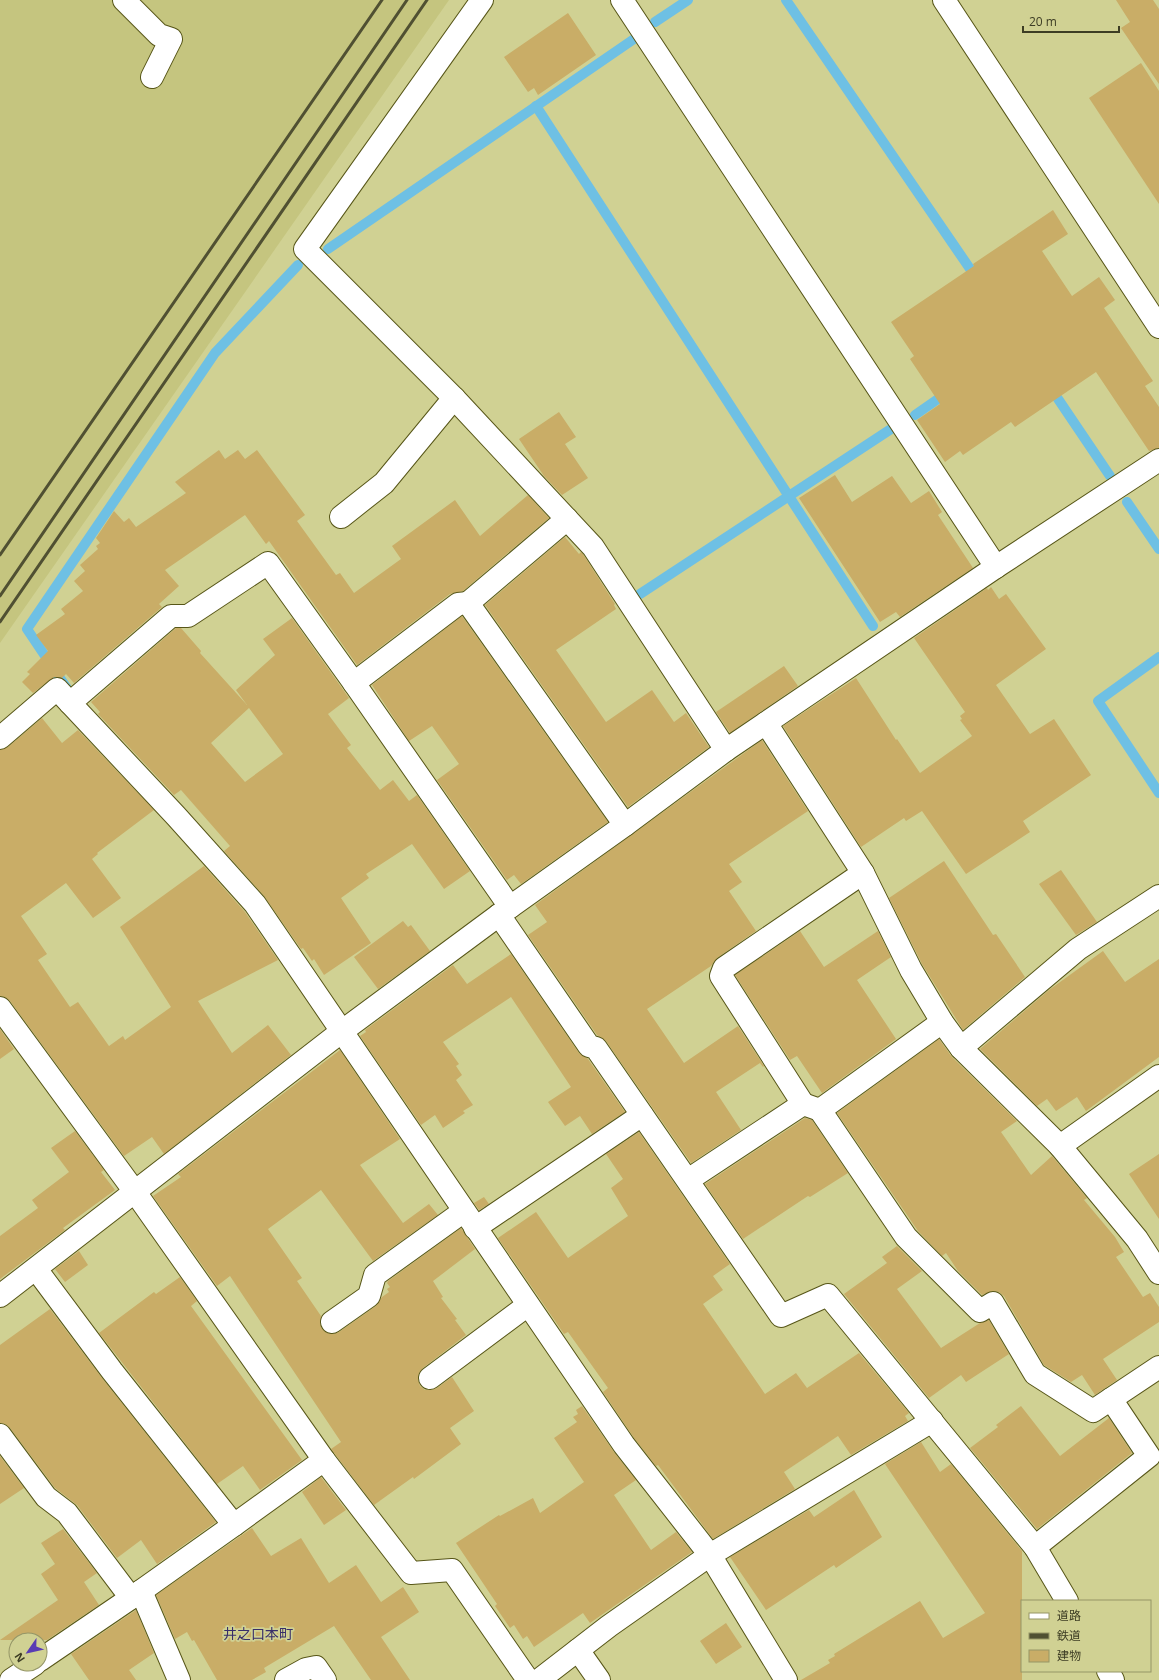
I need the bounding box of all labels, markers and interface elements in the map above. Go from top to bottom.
scale bar [1023,8,1119,34]
text: 20 m [1029,13,1057,30]
legend [1021,1600,1151,1672]
text: 道路 [1057,1607,1081,1624]
district label: 井之口本町 [223,1624,293,1643]
text: 鉄道 [1057,1627,1081,1644]
north arrow [8,1632,48,1672]
text: 建物 [1057,1647,1081,1664]
text: N [11,1650,28,1666]

